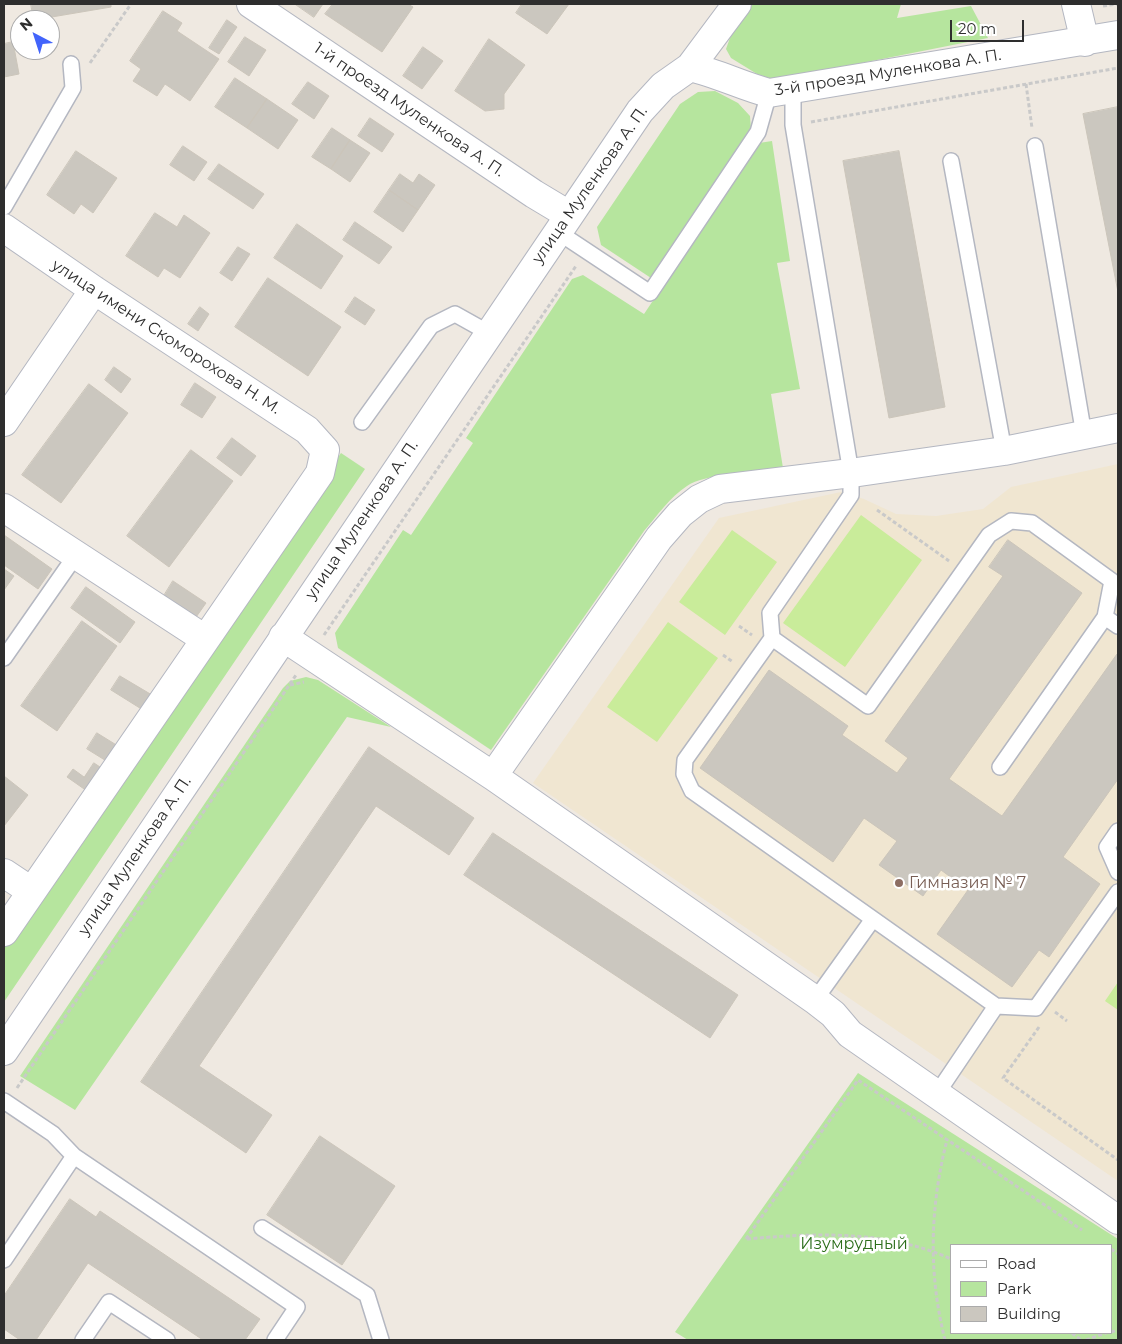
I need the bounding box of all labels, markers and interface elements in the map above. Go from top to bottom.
north arrow [10,10,60,60]
scale bar [952,10,1026,42]
text: N [16,14,36,35]
text: 20 m [958,19,996,38]
street label: 1-й проезд Муленкова А. П. [310,39,508,181]
street label: 3-й проезд Муленкова А. П. [773,46,1003,100]
street label: улица Муленкова А. П. [528,103,652,267]
street label: улица имени Скоморохова Н. М. [48,256,284,418]
street label: улица Муленкова А. П. [301,437,423,603]
street label: улица Муленкова А. П. [74,773,196,939]
place label: Гимназия № 7 [909,873,1026,893]
marker: Гимназия № 7 [893,877,905,889]
park label: Изумрудный [800,1234,908,1254]
legend [950,1244,1112,1334]
text: Road [997,1254,1036,1273]
text: Park [997,1279,1031,1298]
text: Building [997,1304,1061,1323]

